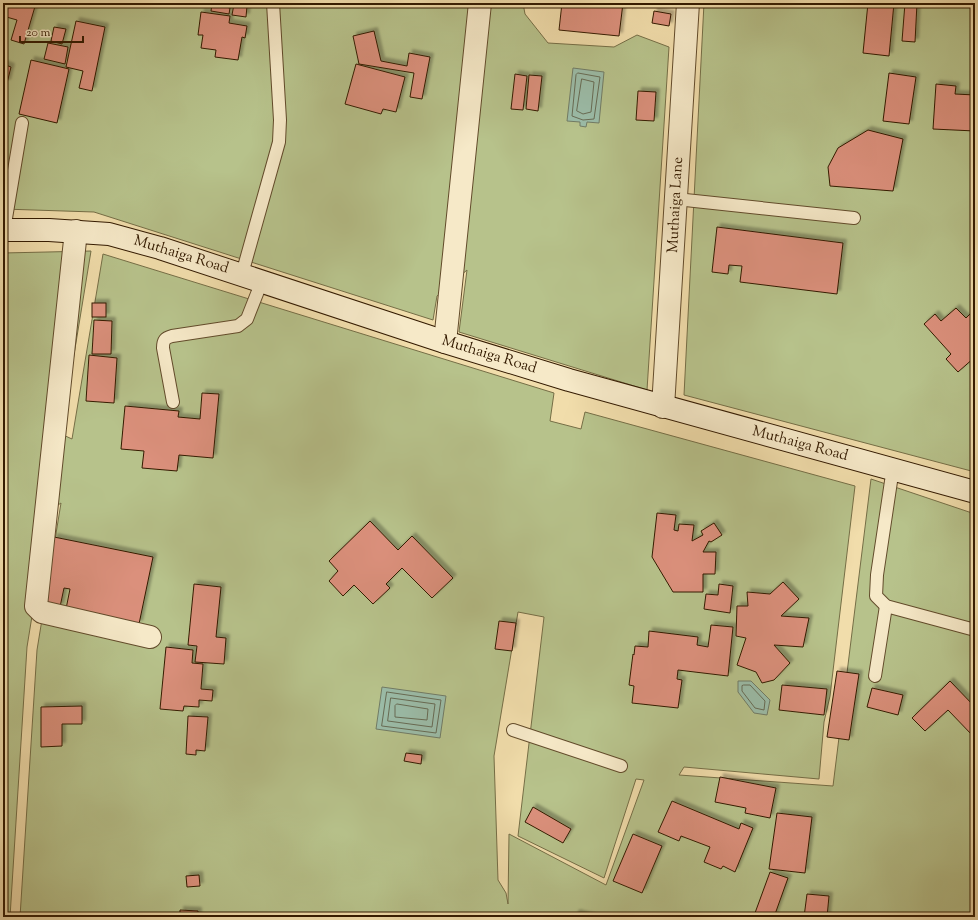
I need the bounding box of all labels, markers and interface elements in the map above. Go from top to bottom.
scale bar [20,18,83,44]
text: 20 m [26,24,51,42]
street label: Muthaiga Lane [663,156,689,254]
street label: Muthaiga Road [131,231,232,280]
street label: Muthaiga Road [439,331,540,380]
street label: Muthaiga Road [750,421,851,467]

